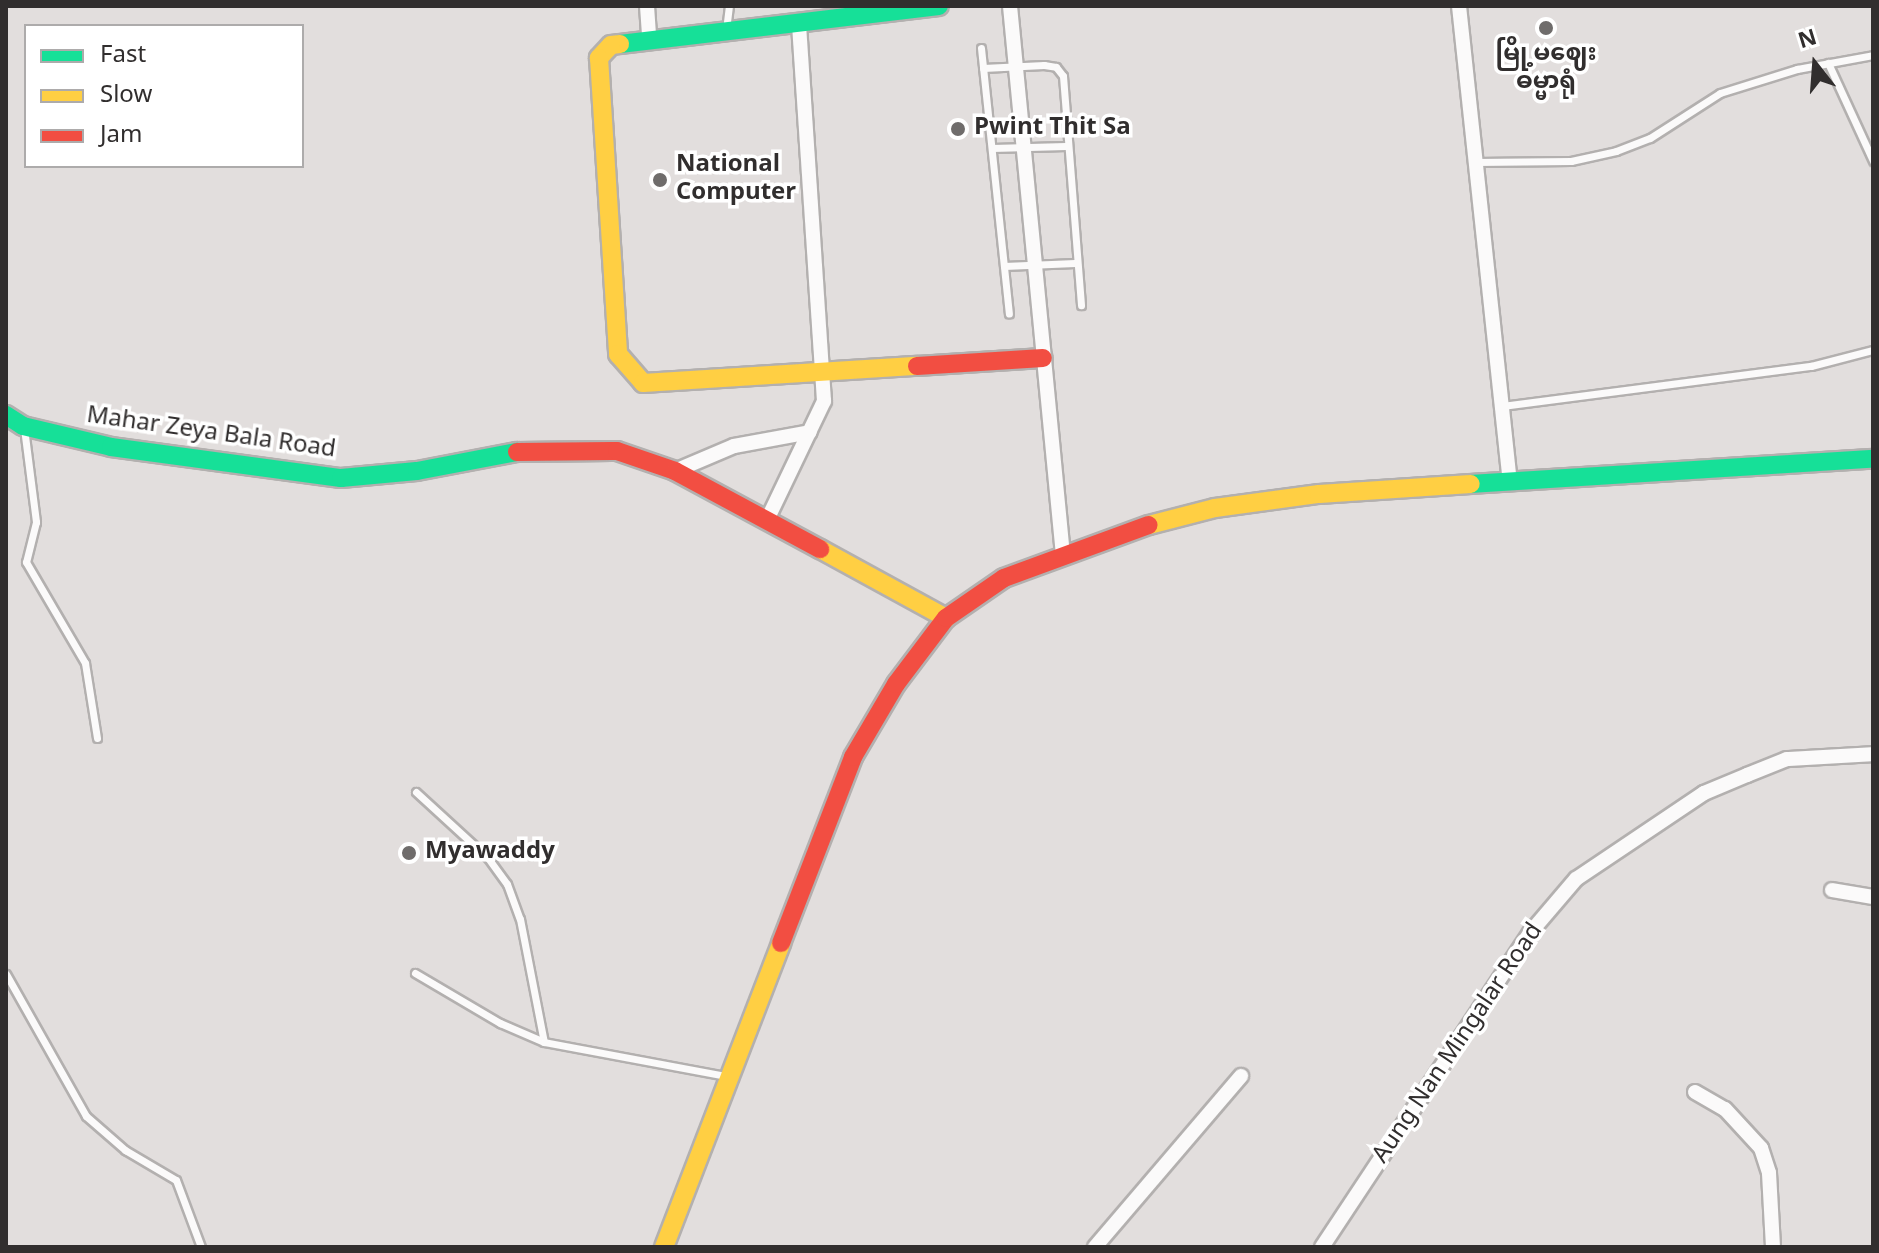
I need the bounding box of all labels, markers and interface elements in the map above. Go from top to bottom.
text: N [1792,15,1824,67]
marker: မြို့မဈေး ဓမ္မာရုံ [1537,19,1555,37]
legend [24,24,304,168]
north arrow [1775,24,1855,104]
text: Fast [100,30,146,83]
place label: မြို့မဈေး ဓမ္မာရုံ [1495,41,1597,97]
text: Slow [100,70,152,123]
text: Jam [100,110,142,163]
place label: Pwint Thit Sa [974,115,1131,143]
marker: Pwint Thit Sa [949,120,967,138]
place label: National Computer [676,152,796,208]
marker: National Computer [651,171,669,189]
street label: Mahar Zeya Bala Road [85,402,337,466]
place label: Myawaddy [425,839,555,867]
marker: Myawaddy [400,844,418,862]
street label: Aung Nan Mingalar Road [1368,919,1550,1169]

